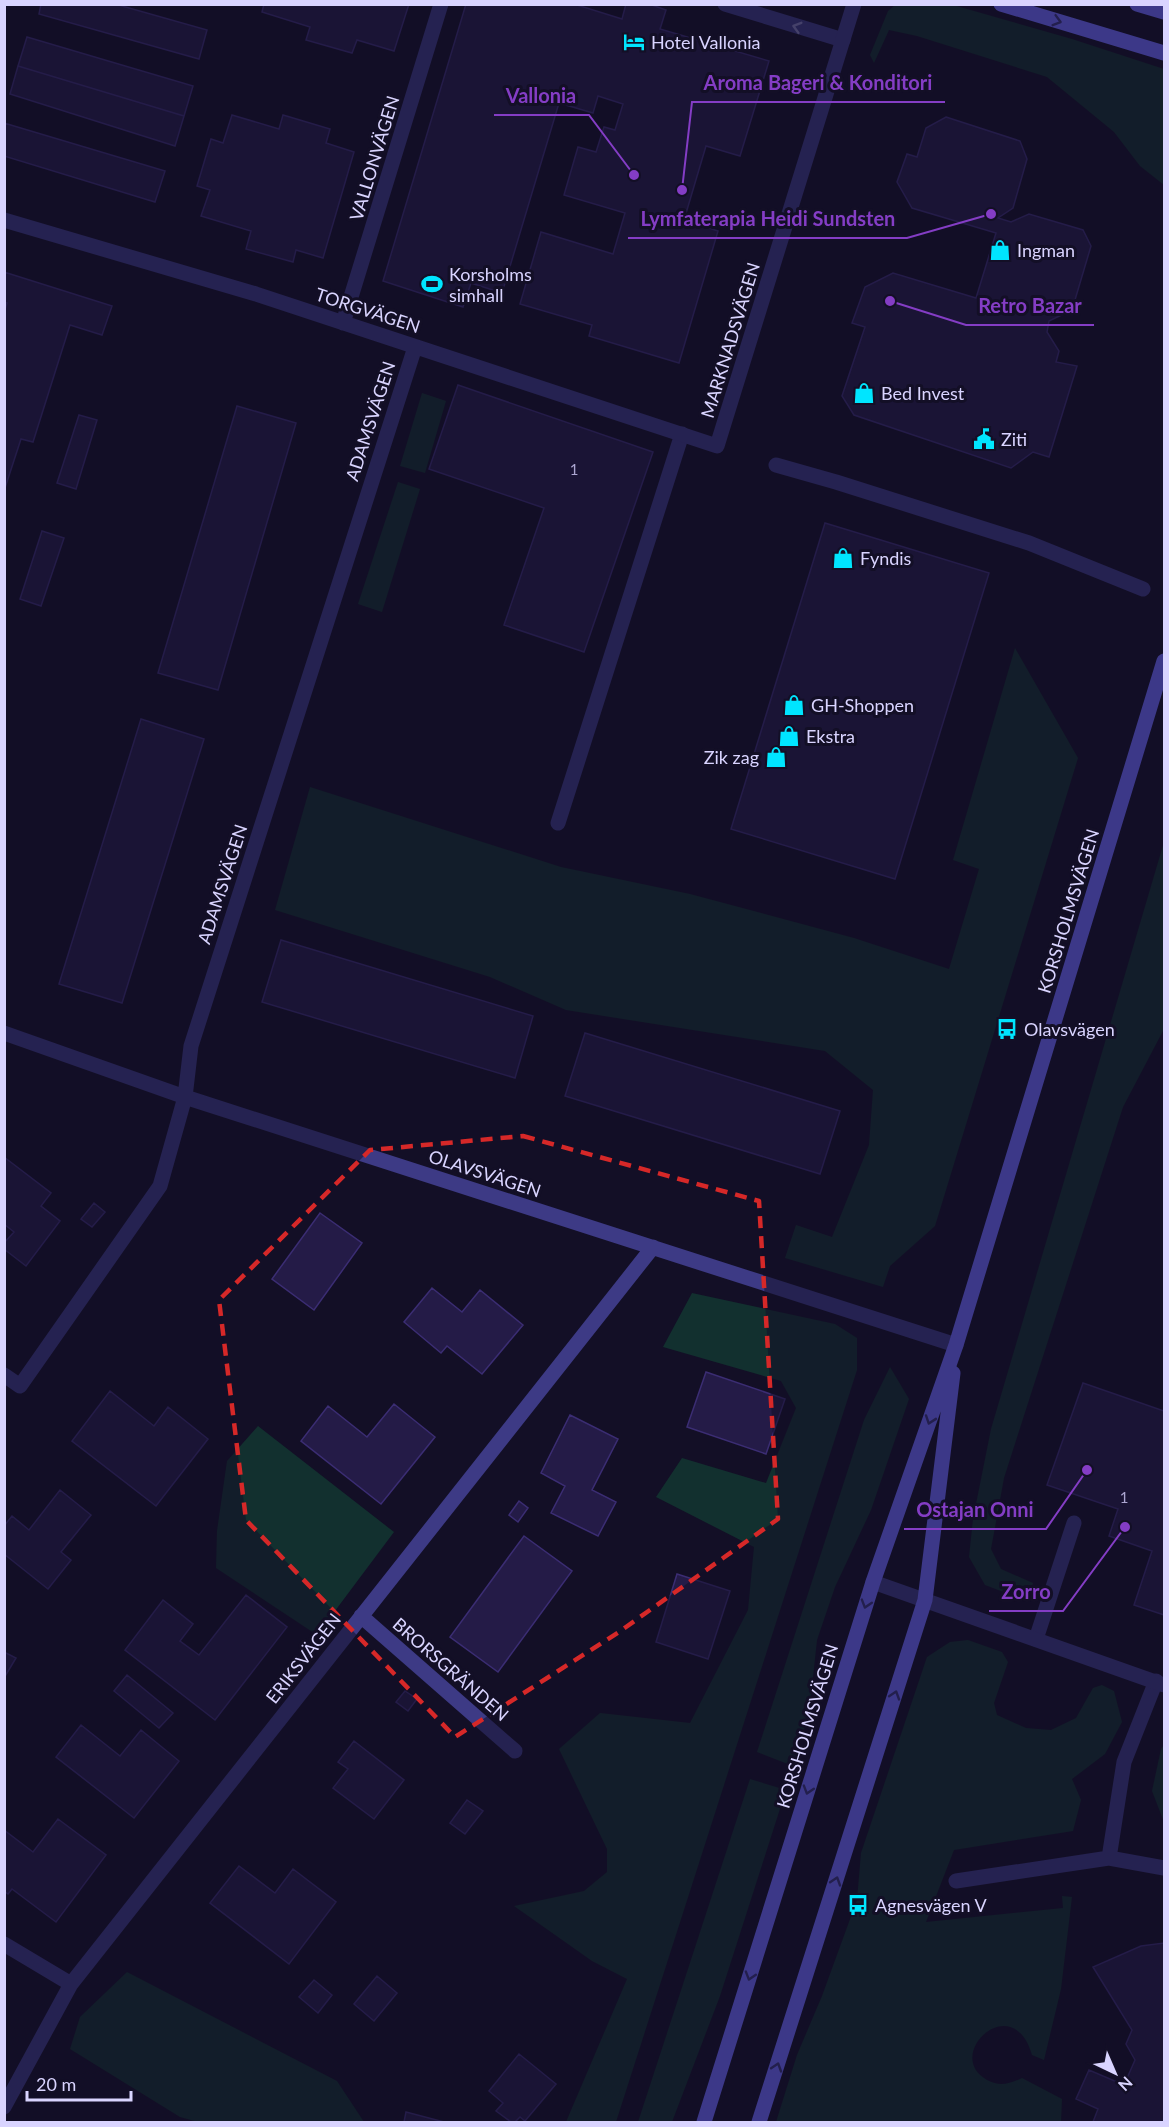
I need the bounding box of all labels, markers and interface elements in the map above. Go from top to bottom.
one-way arrow [1051,14,1062,26]
one-way arrow [792,22,803,34]
hotel icon: Hotel Vallonia [622,30,646,54]
place label: Hotel Vallonia [651,31,760,53]
callout: Aroma Bageri & Konditori [692,64,945,102]
text: Aroma Bageri & Konditori [703,70,932,94]
callout: Vallonia [494,77,589,115]
text: Vallonia [505,83,576,107]
street label: VALLONVÄGEN [345,93,403,223]
callout: Lymfaterapia Heidi Sundsten [628,200,907,238]
text: Lymfaterapia Heidi Sundsten [641,206,895,230]
shop icon: Ingman [988,238,1012,262]
place label: Ingman [1017,239,1075,261]
street label: MARKNADSVÄGEN [696,260,764,420]
place label: Korsholms simhall [449,263,532,306]
sports icon: Korsholms simhall [420,272,444,296]
street label: TORGVÄGEN [313,283,423,337]
callout: Retro Bazar [966,287,1094,325]
text: Retro Bazar [978,293,1082,317]
street label: ADAMSVÄGEN [340,358,400,484]
shop icon: Bed Invest [852,381,876,405]
place label: Bed Invest [881,382,965,404]
public building icon: Ziti [972,427,996,451]
place label: Ziti [1001,428,1027,450]
house number: 1 [570,460,578,478]
shop icon: Fyndis [831,546,855,570]
place label: Fyndis [860,547,912,569]
shop icon: GH-Shoppen [782,693,806,717]
place label: GH-Shoppen [811,694,914,716]
shop icon: Ekstra [777,724,801,748]
place label: Ekstra [806,725,855,747]
shop icon: Zik zag [764,745,788,769]
place label: Zik zag [704,746,759,768]
street label: ADAMSVÄGEN [192,821,252,947]
street label: KORSHOLMSVÄGEN [1033,826,1103,996]
bus stop icon: Olavsvägen [995,1017,1019,1041]
place label: Olavsvägen [1024,1018,1115,1040]
street label: OLAVSVÄGEN [426,1145,544,1201]
one-way arrow [924,1414,937,1424]
house number: 1 [1120,1488,1128,1506]
callout: Ostajan Onni [904,1491,1046,1529]
text: Ostajan Onni [916,1497,1034,1521]
callout: Zorro [989,1573,1063,1611]
text: Zorro [1001,1579,1051,1603]
one-way arrow [861,1598,873,1609]
street label: ERIKSVÄGEN [261,1608,345,1708]
street label: BRORSGRÄNDEN [389,1613,513,1725]
street label: KORSHOLMSVÄGEN [772,1641,842,1811]
one-way arrow [888,1690,900,1701]
one-way arrow [803,1784,815,1795]
one-way arrow [829,1876,841,1887]
bus stop icon: Agnesvägen V [846,1893,870,1917]
place label: Agnesvägen V [875,1894,988,1916]
one-way arrow [745,1970,757,1981]
north arrow [1085,2043,1145,2103]
one-way arrow [770,2062,782,2073]
scale bar [27,2064,130,2102]
text: 20 m [36,2073,76,2095]
text: N [1115,2073,1137,2095]

